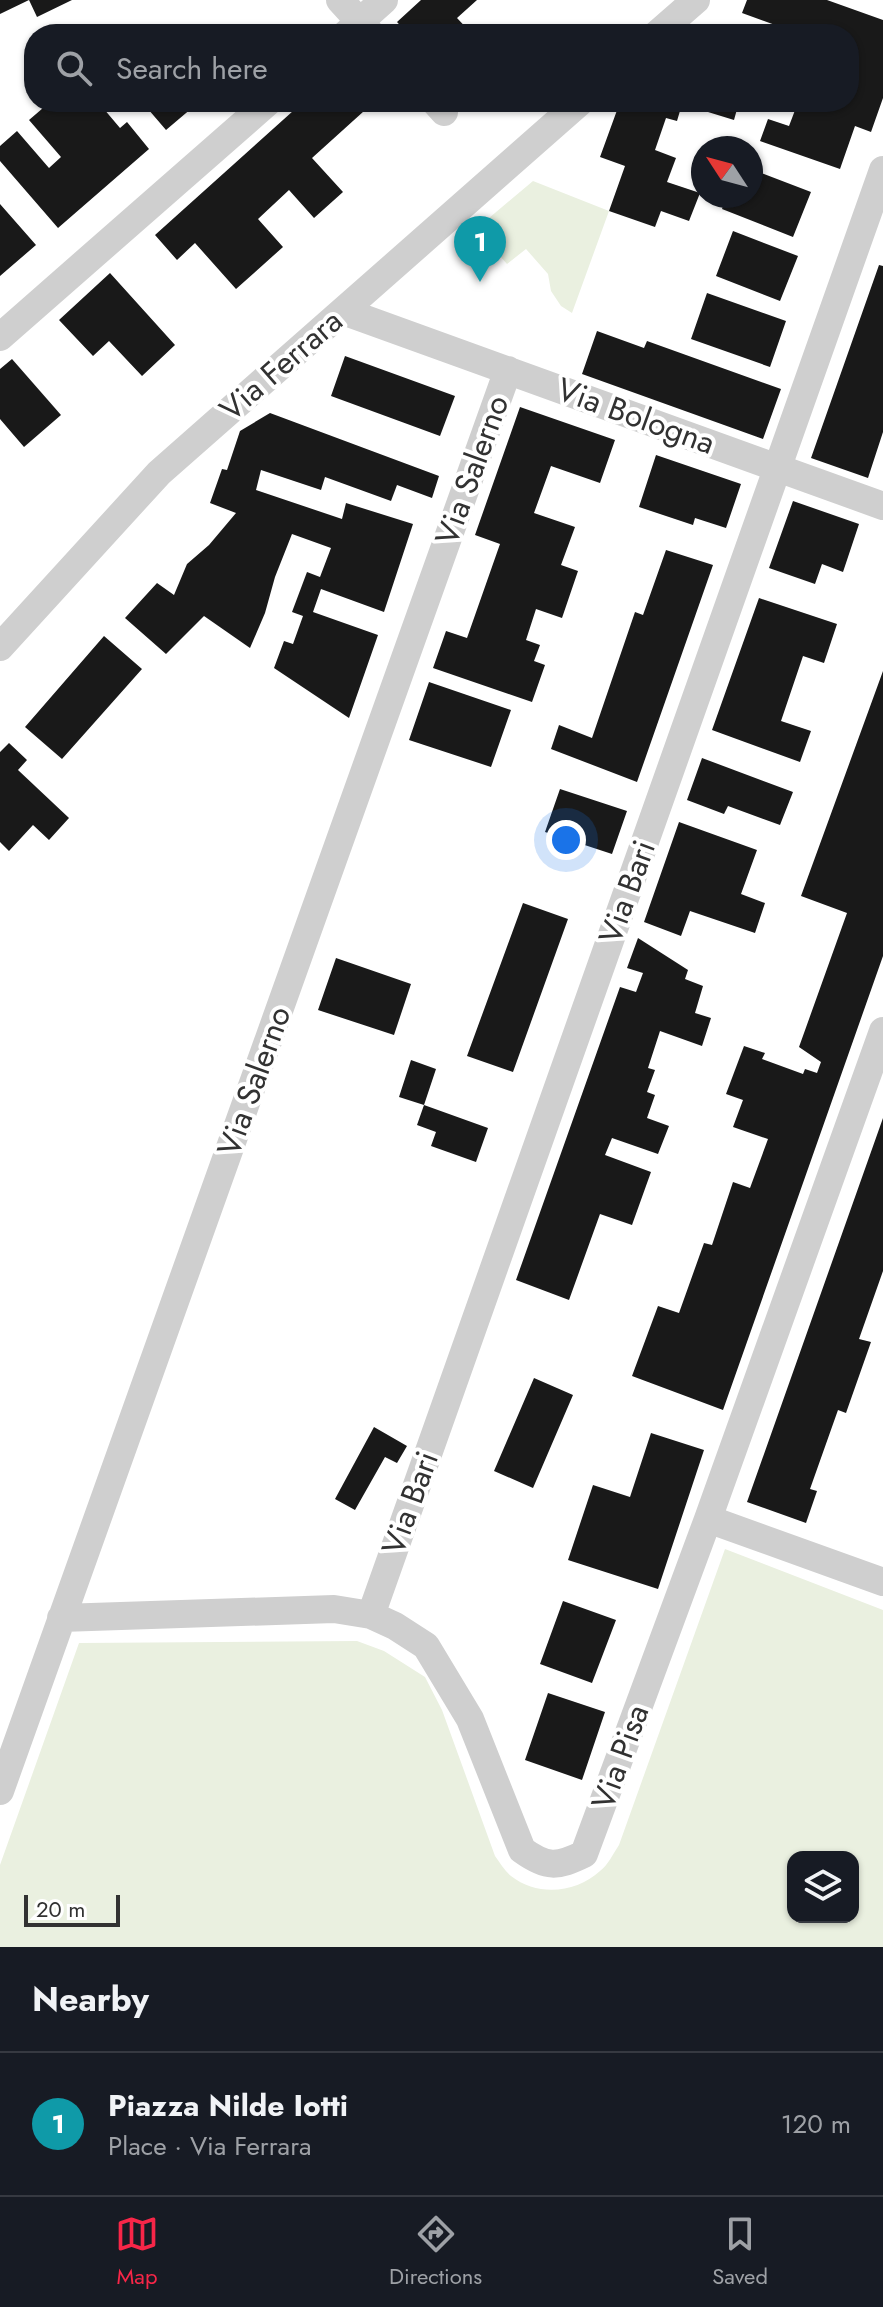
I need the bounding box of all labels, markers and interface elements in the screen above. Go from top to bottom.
search box [24,24,859,112]
icon: search [52,46,96,90]
text: Search here [116,47,268,90]
north arrow [691,136,763,208]
pin: 1 [454,216,506,282]
street label: Via Ferrara [209,299,353,431]
street label: Via Bologna [551,366,721,466]
street label: Via Salerno [424,389,520,551]
your location [546,820,586,860]
street label: Via Bari [587,834,667,950]
street label: Via Salerno [206,1000,302,1162]
street label: Via Bari [370,1445,450,1561]
street label: Via Pisa [580,1698,660,1816]
map controls [787,1851,859,1923]
button: layers [787,1851,859,1923]
scale bar [24,1891,120,1927]
text: 20 m [36,1893,85,1925]
text: Nearby [32,1975,149,2024]
text: Piazza Nilde Iotti [108,2084,348,2127]
text: 1 [51,2105,65,2143]
text: 120 m [781,2105,851,2143]
text: Place · Via Ferrara [108,2127,312,2165]
tab: Map [115,2212,159,2292]
tab: Directions [389,2212,482,2292]
tab: Saved [712,2212,768,2292]

